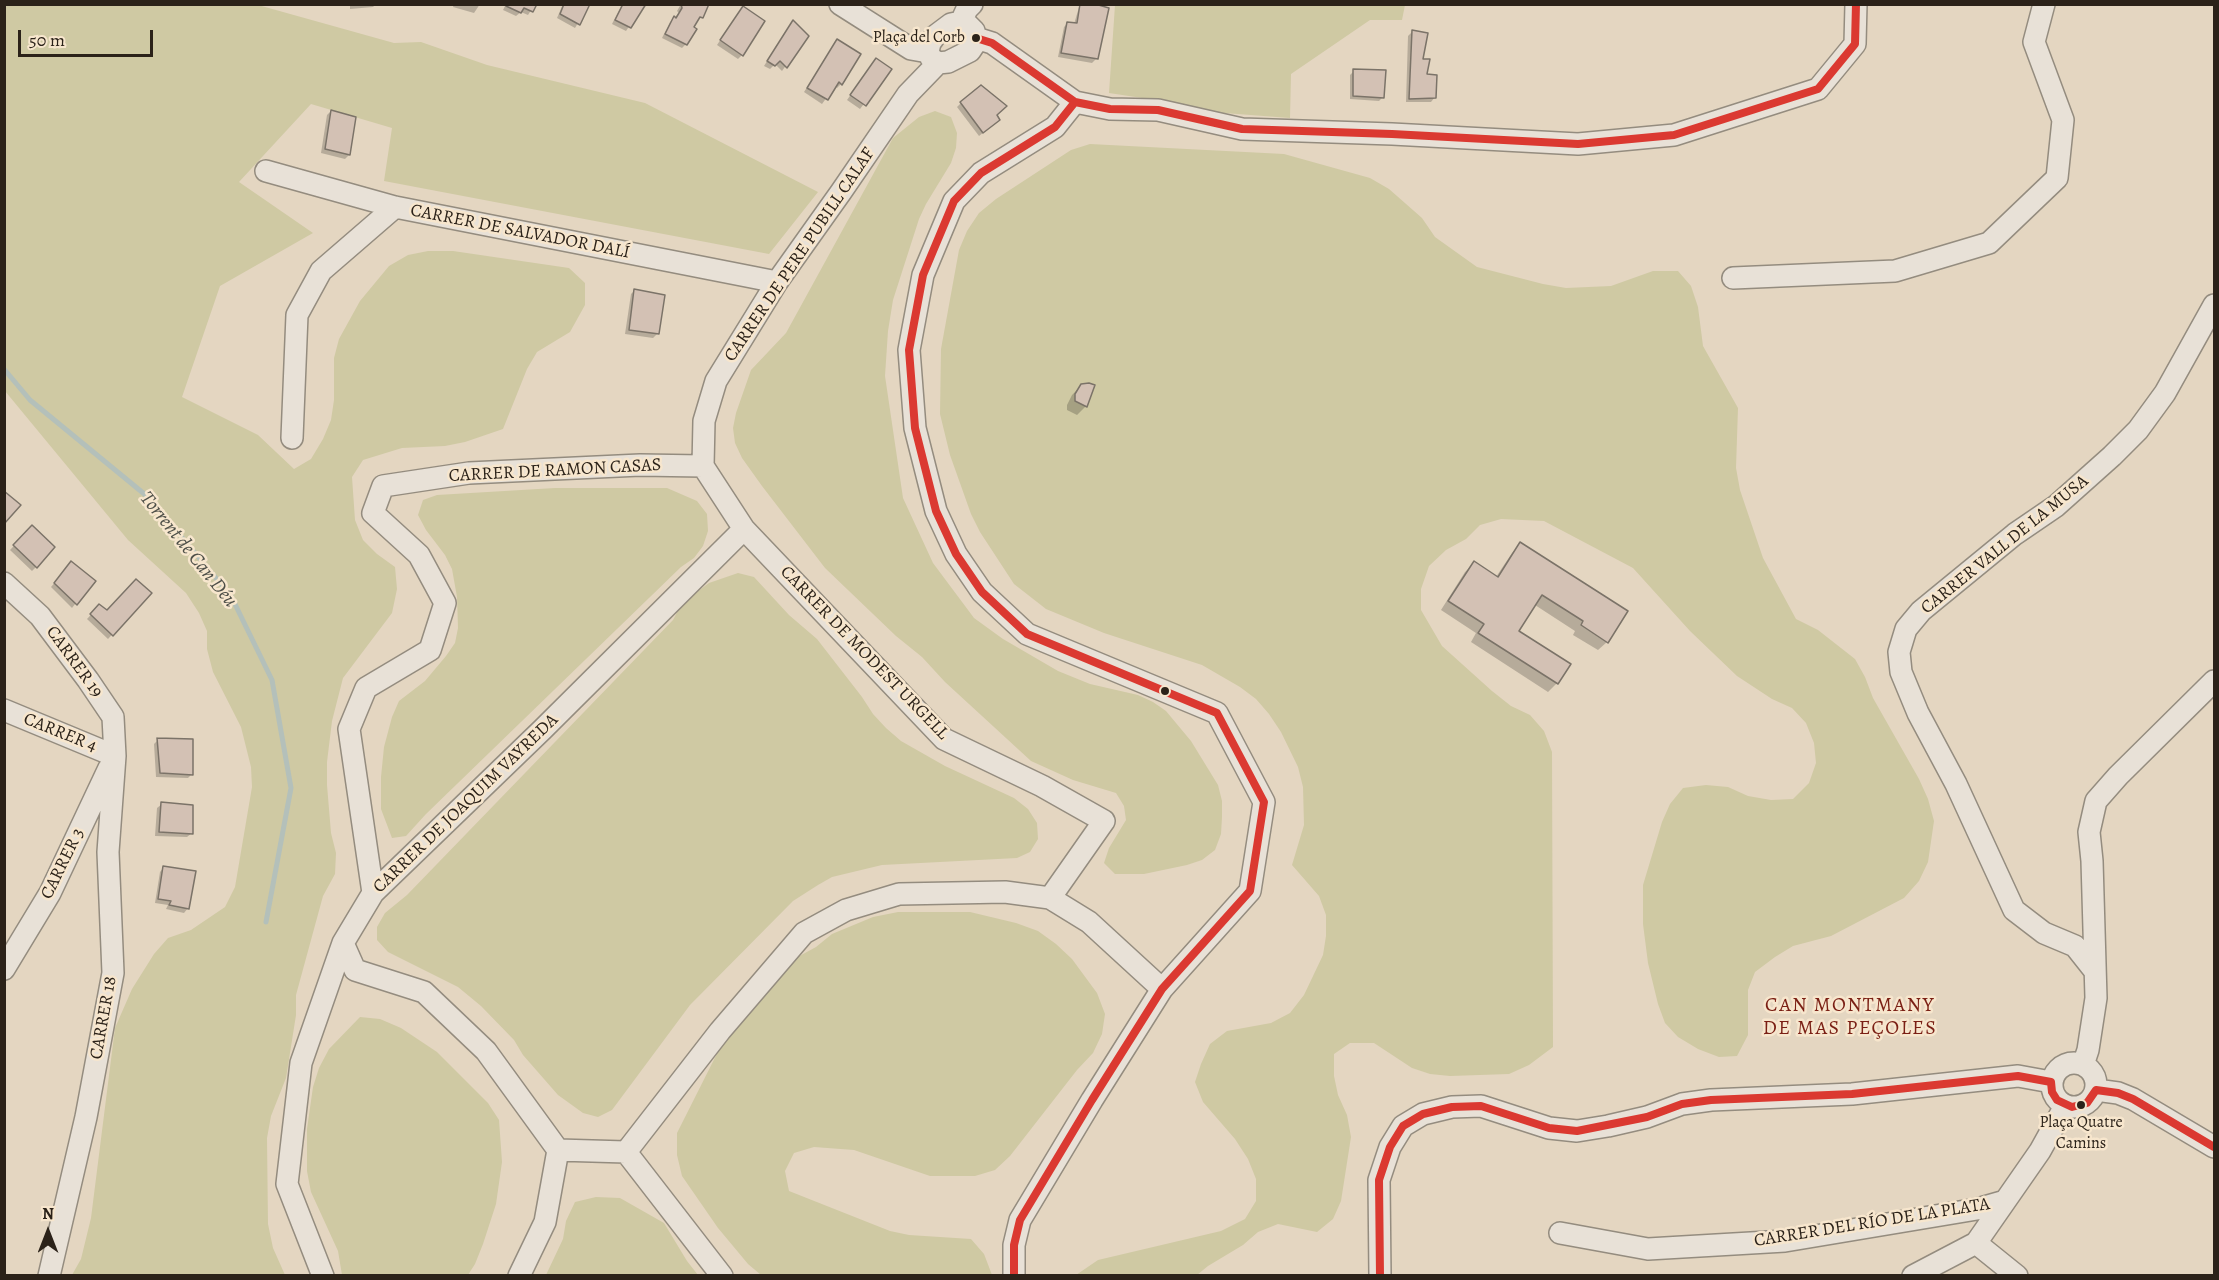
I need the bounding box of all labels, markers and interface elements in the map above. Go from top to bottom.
scale bar [21,18,156,56]
text: 50 m [29,28,65,52]
place label: Plaça del Corb [873,28,965,48]
marker: Plaça del Corb [970,32,982,44]
street label: CARRER DE PERE PUBILL CALAF [720,144,880,366]
street label: CARRER DE SALVADOR DALÍ [409,200,631,264]
street label: CARRER DE RAMON CASAS [448,455,662,487]
street label: CARRER VALL DE LA MUSA [1917,471,2093,619]
water label: Torrent de Can Déu [134,487,242,613]
street label: CARRER DE MODEST URGELL [775,562,953,744]
street label: CARRER 19 [41,622,107,702]
unlabelled marker [1159,685,1171,697]
street label: CARRER 4 [20,709,100,757]
street label: CARRER DE JOAQUIM VAYREDA [369,710,563,898]
street label: CARRER 3 [37,825,89,903]
street label: CARRER 18 [86,975,122,1061]
district label: CAN MONTMANY DE MAS PEÇOLES [1763,994,1937,1041]
marker: Plaça Quatre Camins [2075,1099,2087,1111]
place label: Plaça Quatre Camins [2039,1113,2123,1151]
street label: CARRER DEL RÍO DE LA PLATA [1753,1194,1991,1252]
north arrow [18,1202,78,1262]
text: N [42,1203,54,1225]

